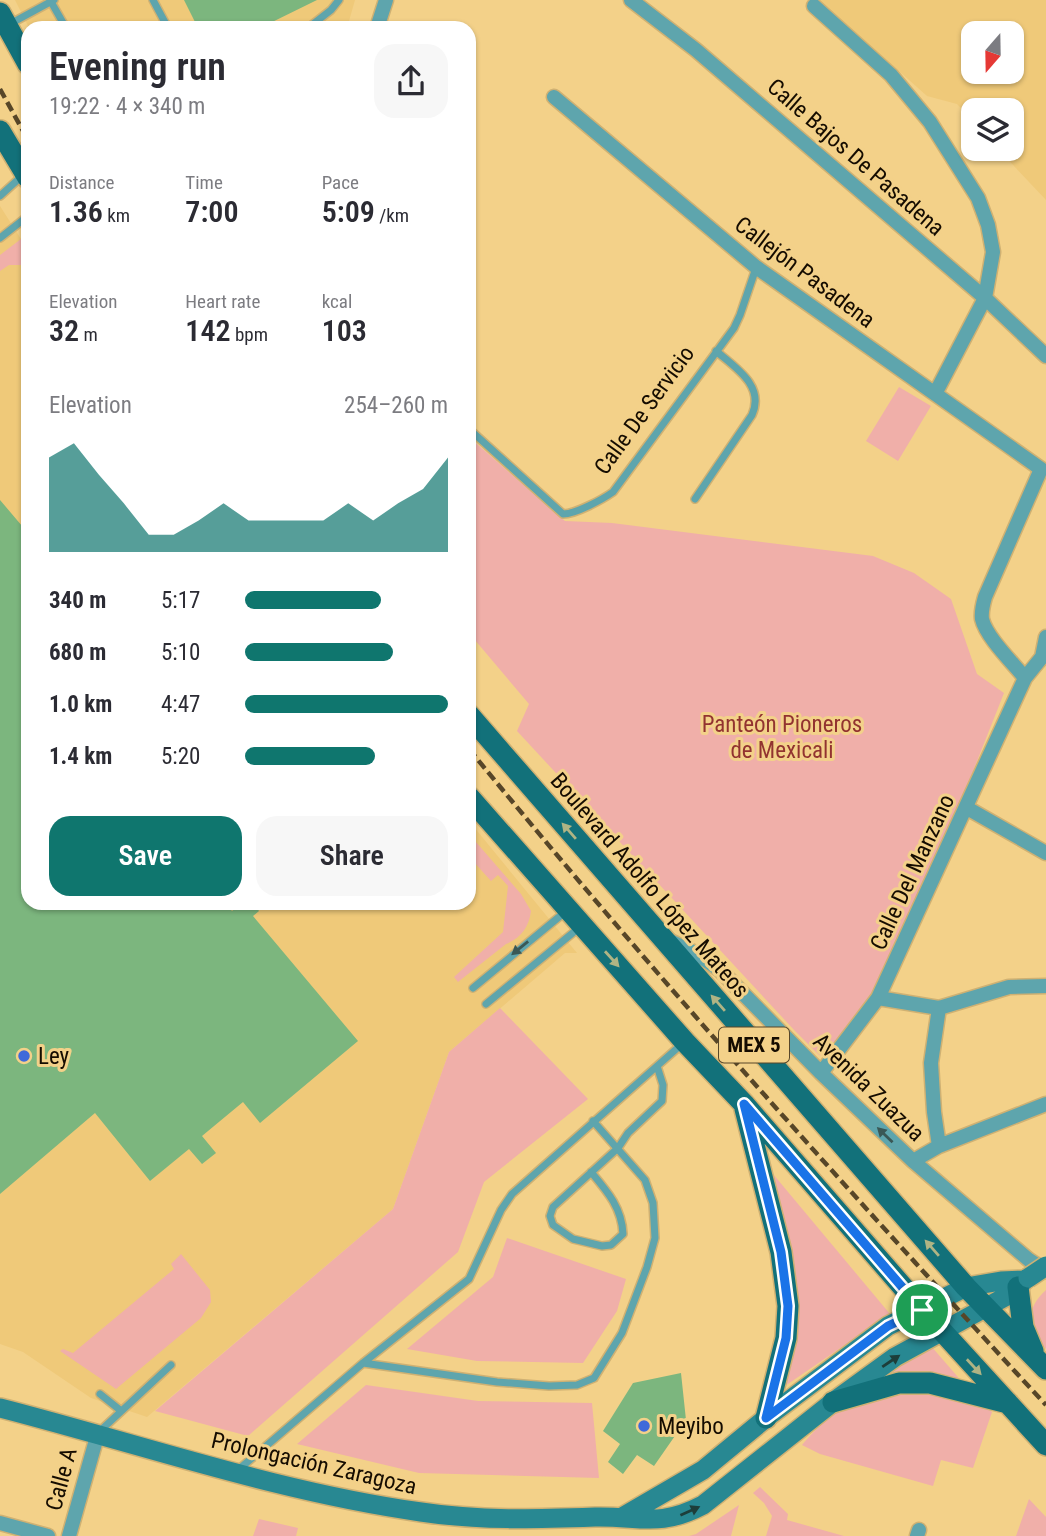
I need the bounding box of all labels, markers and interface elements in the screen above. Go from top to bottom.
north arrow [961,21,1024,84]
map controls [961,21,1024,161]
button: share [374,44,448,118]
text: Evening run [49,45,226,89]
street label: Calle Bajos De Pasadena [762,73,950,242]
text: 19:22 · 4 × 340 m [49,93,205,120]
button: layers [961,98,1024,161]
text: Distance [49,171,114,194]
text: Time [185,171,223,194]
text: Pace [322,171,359,194]
text: 1.36 [49,194,103,229]
text: 7:00 [185,194,239,229]
text: 5:09 [322,194,375,229]
text: km [103,204,130,227]
text: /km [375,204,409,227]
street label: Callejón Pasadena [729,211,880,334]
text: Elevation [49,290,117,313]
text: Heart rate [185,290,260,313]
text: kcal [322,290,352,313]
text: 32 [49,313,79,348]
text: 142 [185,313,231,348]
text: 103 [322,313,367,348]
text: m [79,323,98,346]
text: bpm [231,323,268,346]
street label: Calle De Servicio [589,341,700,480]
text: Elevation [49,392,132,419]
text: 254–260 m [344,392,448,419]
text: 340 m [49,587,106,614]
text: 5:17 [161,587,200,614]
text: 680 m [49,639,106,666]
text: 5:10 [161,639,200,666]
text: 1.0 km [49,691,112,718]
text: 4:47 [161,691,200,718]
park label: Panteón Pioneros de Mexicali [702,711,862,764]
text: 1.4 km [49,743,112,770]
text: 5:20 [161,743,200,770]
street label: Boulevard Adolfo López Mateos [545,767,755,1003]
street label: Calle Del Manzano [865,790,960,954]
button: Save [49,816,242,896]
button: Share [256,816,448,896]
one-way arrow [561,822,577,840]
one-way arrow [512,941,530,956]
one-way arrow [604,950,619,967]
one-way arrow [710,994,726,1012]
road number: MEX 5 [719,1028,789,1062]
street label: Avenida Zuazua [808,1028,930,1147]
place label: Ley [38,1043,70,1070]
marker: Ley [16,1048,32,1064]
one-way arrow [877,1127,894,1143]
one-way arrow [924,1239,940,1257]
pin [892,1280,952,1340]
icon: arrive [903,1291,941,1329]
one-way arrow [882,1354,901,1367]
one-way arrow [966,1358,982,1375]
place label: Meyibo [658,1413,724,1440]
marker: Meyibo [636,1418,652,1434]
street label: Prolongación Zaragoza [209,1427,419,1500]
street label: Calle A [40,1445,83,1514]
one-way arrow [680,1505,700,1517]

